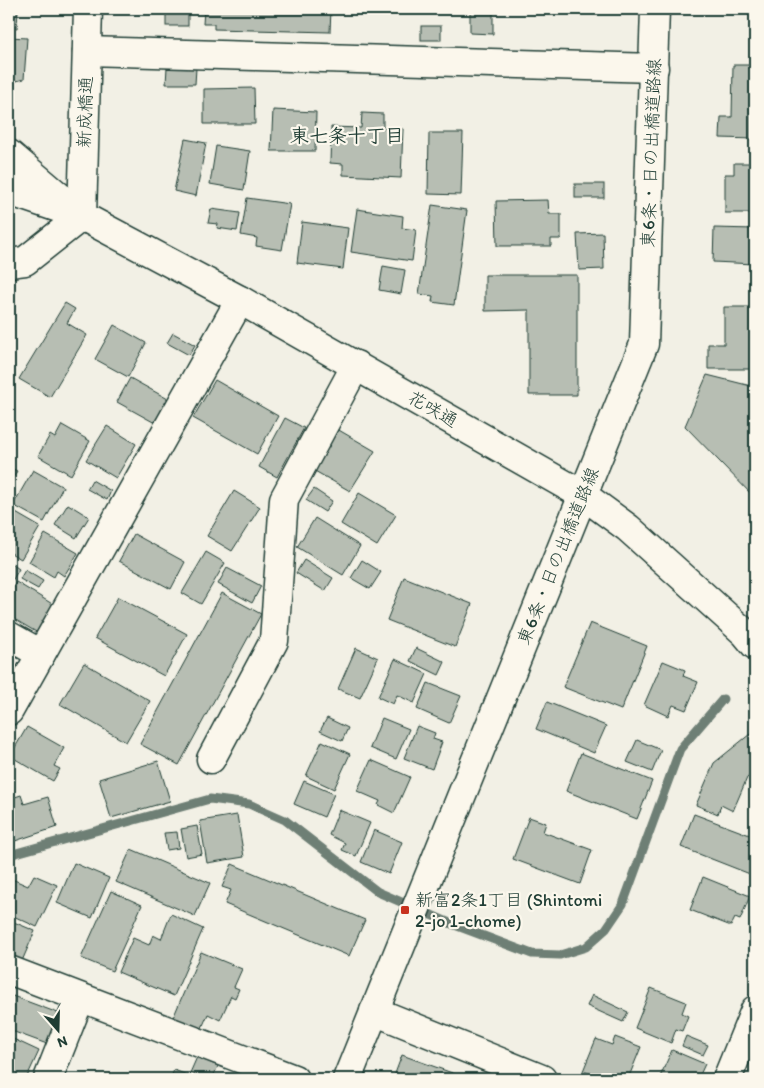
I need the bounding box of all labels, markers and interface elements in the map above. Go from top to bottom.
street label: 東6条・日の出橋道路線 [637,58,665,248]
street label: 新成橋通 [73,76,97,148]
district label: 東七条十丁目 [290,124,404,147]
street label: 花咲通 [404,386,462,432]
street label: 東6条・日の出橋道路線 [512,464,604,648]
place label: 新富2条1丁目 (Shintomi 2-jo 1-chome) [415,889,602,932]
marker: 新富2条1丁目 (Shintomi 2-jo 1-chome) [399,904,411,916]
north arrow [32,1006,82,1056]
text: N [55,1032,70,1051]

